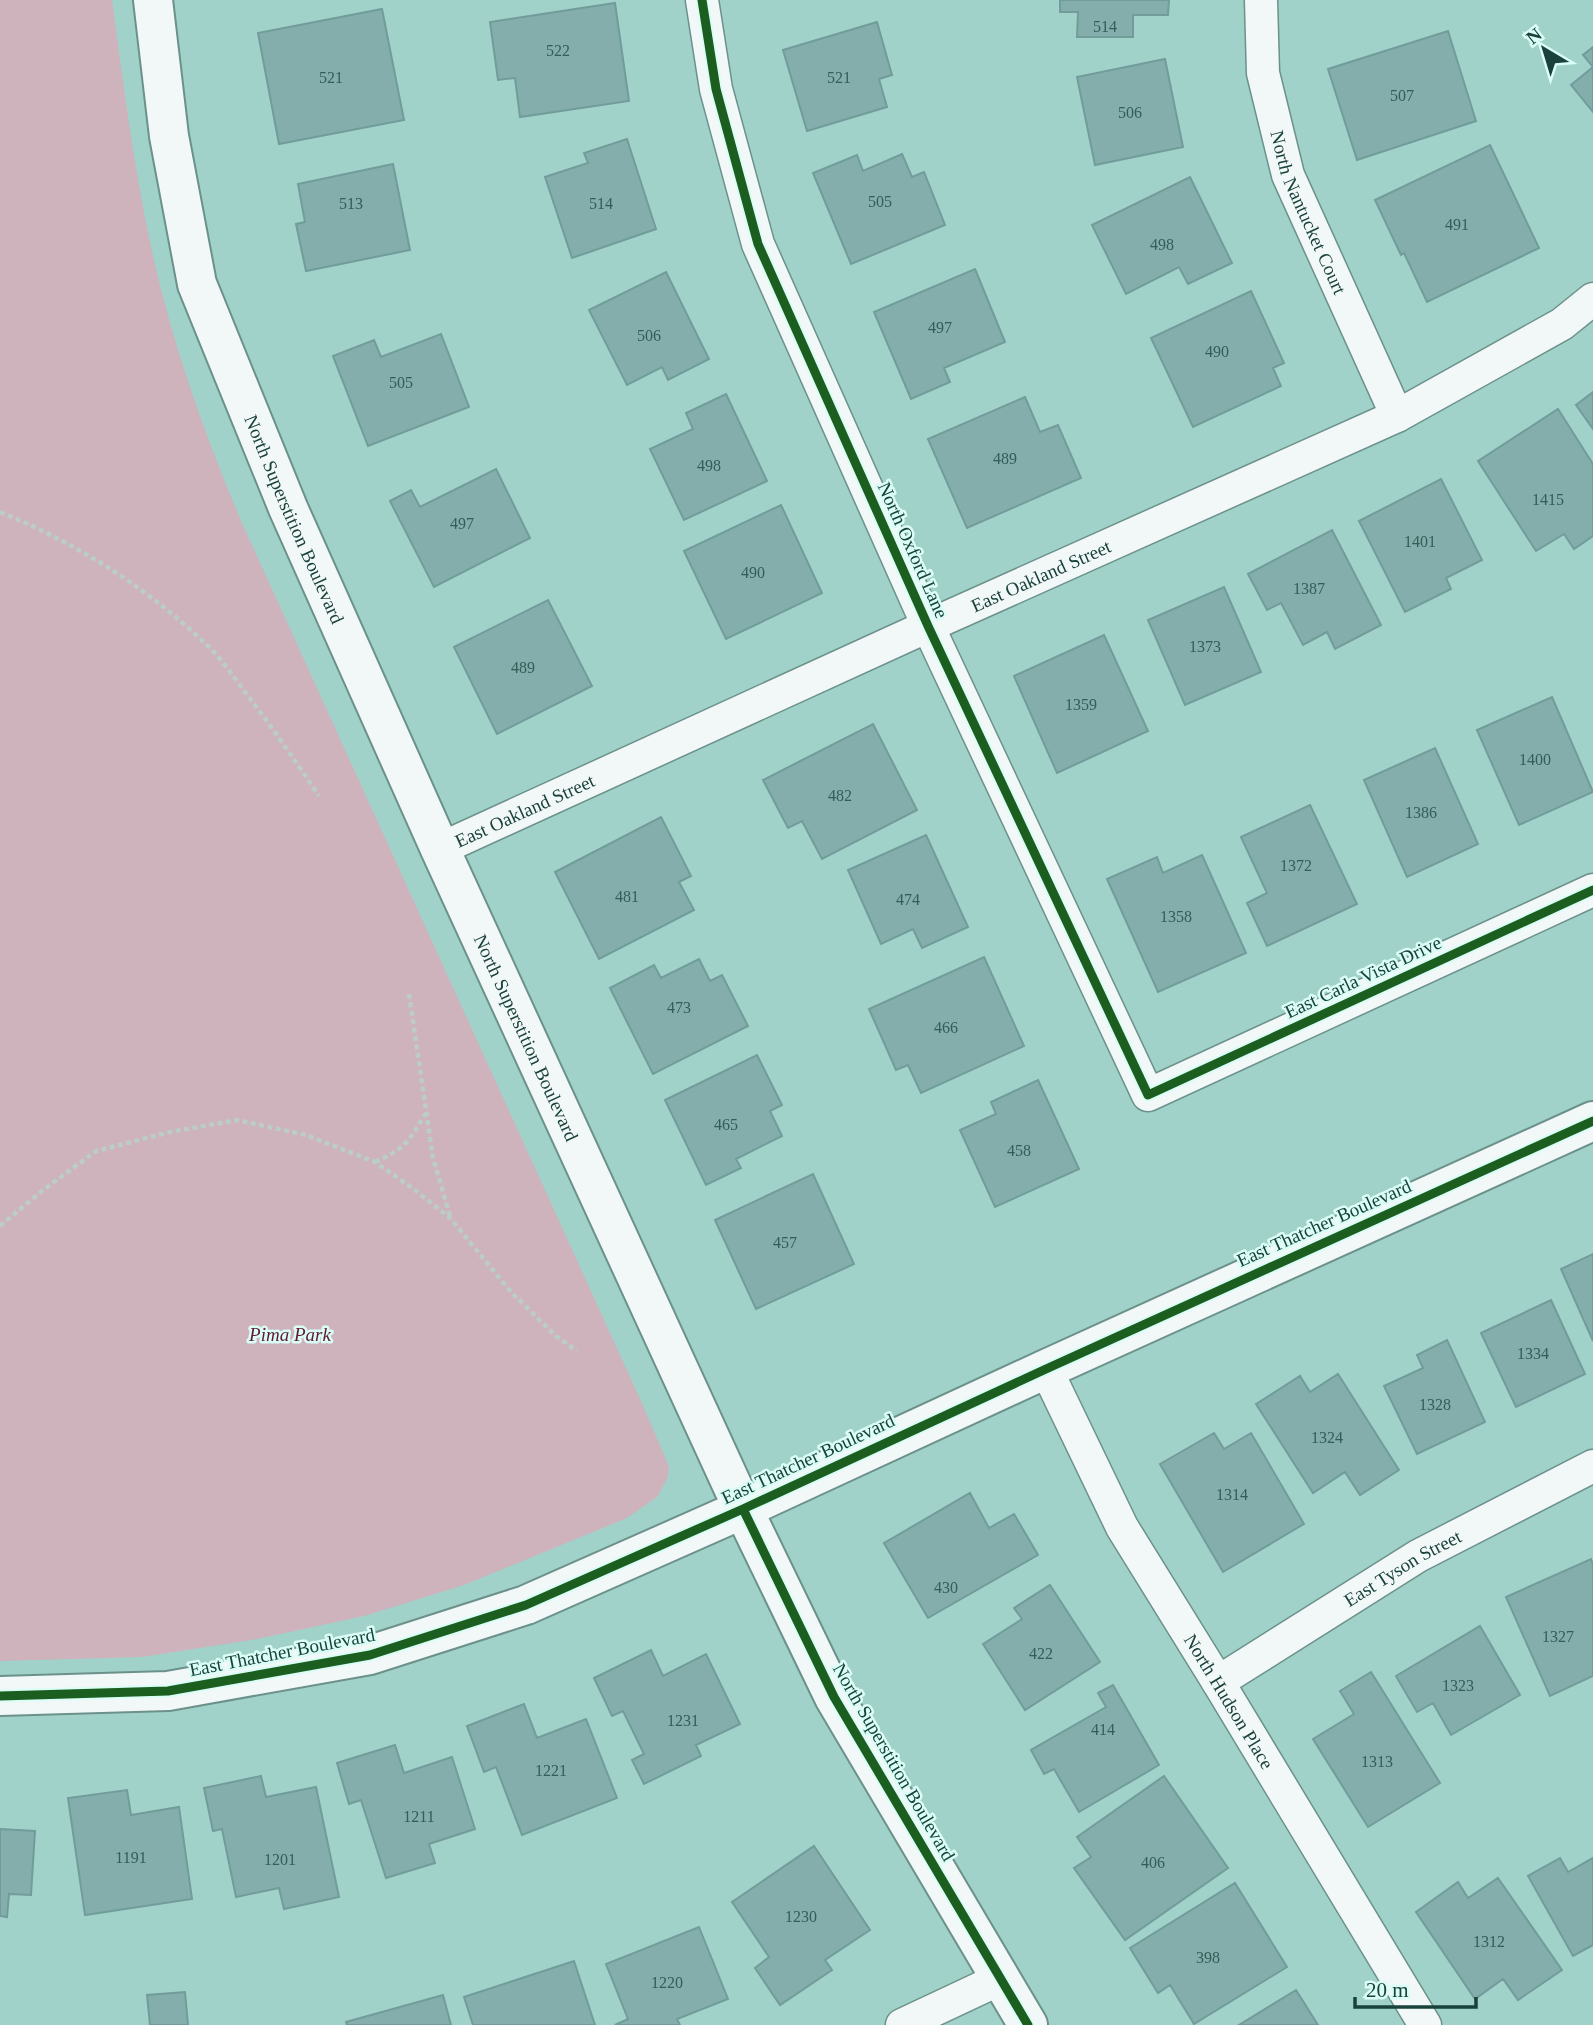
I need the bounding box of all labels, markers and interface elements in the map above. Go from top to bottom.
north arrow [1509,14,1579,84]
house number: 514 [1093,18,1117,35]
text: N [1522,23,1546,48]
house number: 522 [546,42,570,59]
house number: 521 [319,69,343,86]
house number: 521 [827,69,851,86]
house number: 507 [1390,87,1414,104]
house number: 506 [1118,104,1142,121]
street label: North Nantucket Court [1267,128,1351,298]
house number: 505 [868,193,892,210]
house number: 513 [339,195,363,212]
house number: 514 [589,195,613,212]
house number: 491 [1445,216,1469,233]
house number: 498 [1150,236,1174,253]
house number: 497 [928,319,952,336]
house number: 506 [637,327,661,344]
house number: 490 [1205,343,1229,360]
house number: 505 [389,374,413,391]
street label: North Superstition Boulevard [241,412,349,627]
house number: 489 [993,450,1017,467]
house number: 498 [697,457,721,474]
street label: North Oxford Lane [874,479,952,621]
house number: 1415 [1532,491,1564,508]
house number: 497 [450,515,474,532]
house number: 1401 [1404,533,1436,550]
street label: East Oakland Street [967,535,1115,616]
house number: 490 [741,564,765,581]
house number: 1387 [1293,580,1325,597]
house number: 1373 [1189,638,1221,655]
house number: 489 [511,659,535,676]
house number: 1359 [1065,696,1097,713]
house number: 1400 [1519,751,1551,768]
street label: East Oakland Street [452,769,598,851]
house number: 482 [828,787,852,804]
house number: 1386 [1405,804,1437,821]
house number: 1372 [1280,857,1312,874]
house number: 481 [615,888,639,905]
house number: 474 [896,891,920,908]
house number: 1358 [1160,908,1192,925]
street label: North Superstition Boulevard [470,931,583,1144]
street label: East Carla Vista Drive [1282,932,1444,1022]
house number: 473 [667,999,691,1016]
house number: 466 [934,1019,958,1036]
house number: 465 [714,1116,738,1133]
house number: 458 [1007,1142,1031,1159]
street label: East Thatcher Boulevard [1234,1175,1415,1271]
house number: 457 [773,1234,797,1251]
park label: Pima Park [248,1324,331,1345]
house number: 1334 [1517,1345,1549,1362]
house number: 1328 [1419,1396,1451,1413]
street label: East Thatcher Boulevard [718,1409,898,1508]
house number: 1324 [1311,1429,1343,1446]
house number: 1314 [1216,1486,1248,1503]
street label: East Tyson Street [1340,1525,1465,1611]
house number: 430 [934,1579,958,1596]
street label: East Thatcher Boulevard [187,1624,377,1680]
house number: 1327 [1542,1628,1574,1645]
street label: North Hudson Place [1180,1630,1278,1773]
house number: 422 [1029,1645,1053,1662]
street label: North Superstition Boulevard [829,1659,960,1865]
house number: 1323 [1442,1677,1474,1694]
house number: 1231 [667,1712,699,1729]
house number: 414 [1091,1721,1115,1738]
house number: 1313 [1361,1753,1393,1770]
house number: 1221 [535,1762,567,1779]
house number: 1211 [403,1808,435,1825]
house number: 1191 [115,1849,147,1866]
house number: 1201 [264,1851,296,1868]
house number: 406 [1141,1854,1165,1871]
house number: 1230 [785,1908,817,1925]
house number: 1312 [1473,1933,1505,1950]
house number: 398 [1196,1949,1220,1966]
scale bar [1355,1966,1476,2010]
house number: 1220 [651,1974,683,1991]
text: 20 m [1366,1978,1409,2002]

